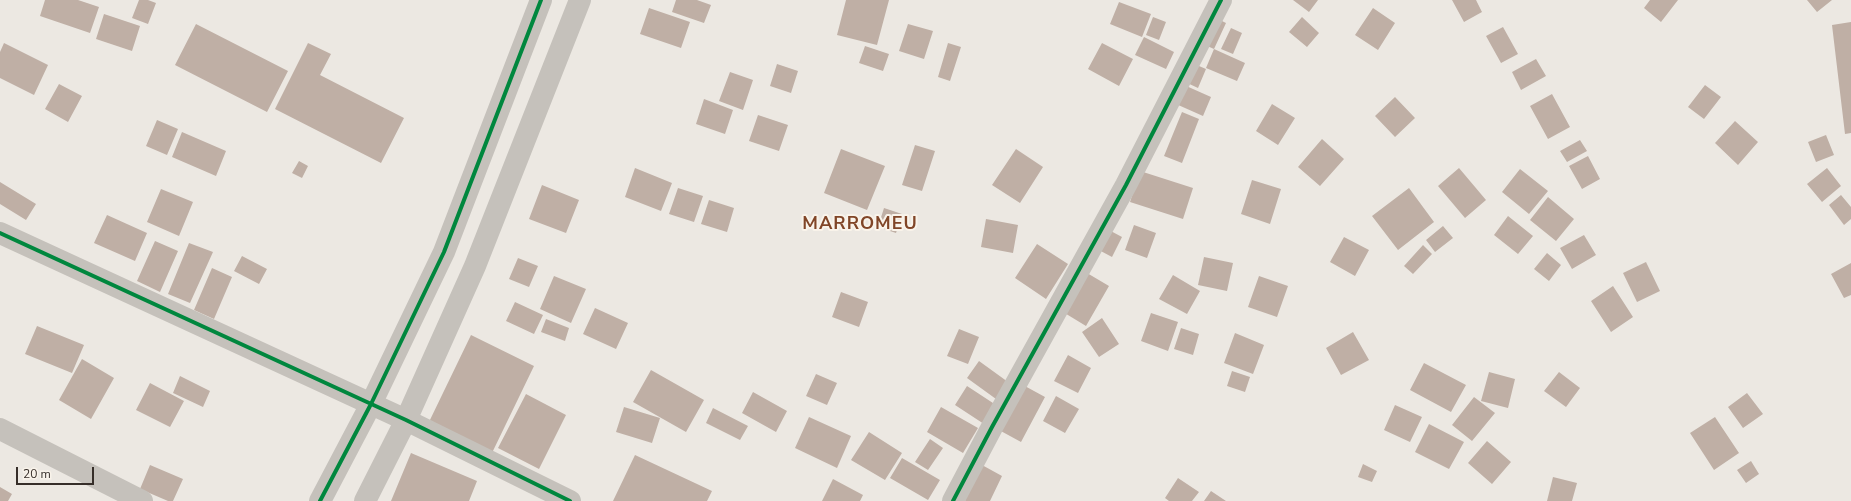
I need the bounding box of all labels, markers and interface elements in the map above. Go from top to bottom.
district label: MARROMEU [802,214,918,236]
scale bar [18,459,96,485]
text: 20 m [23,466,51,482]

